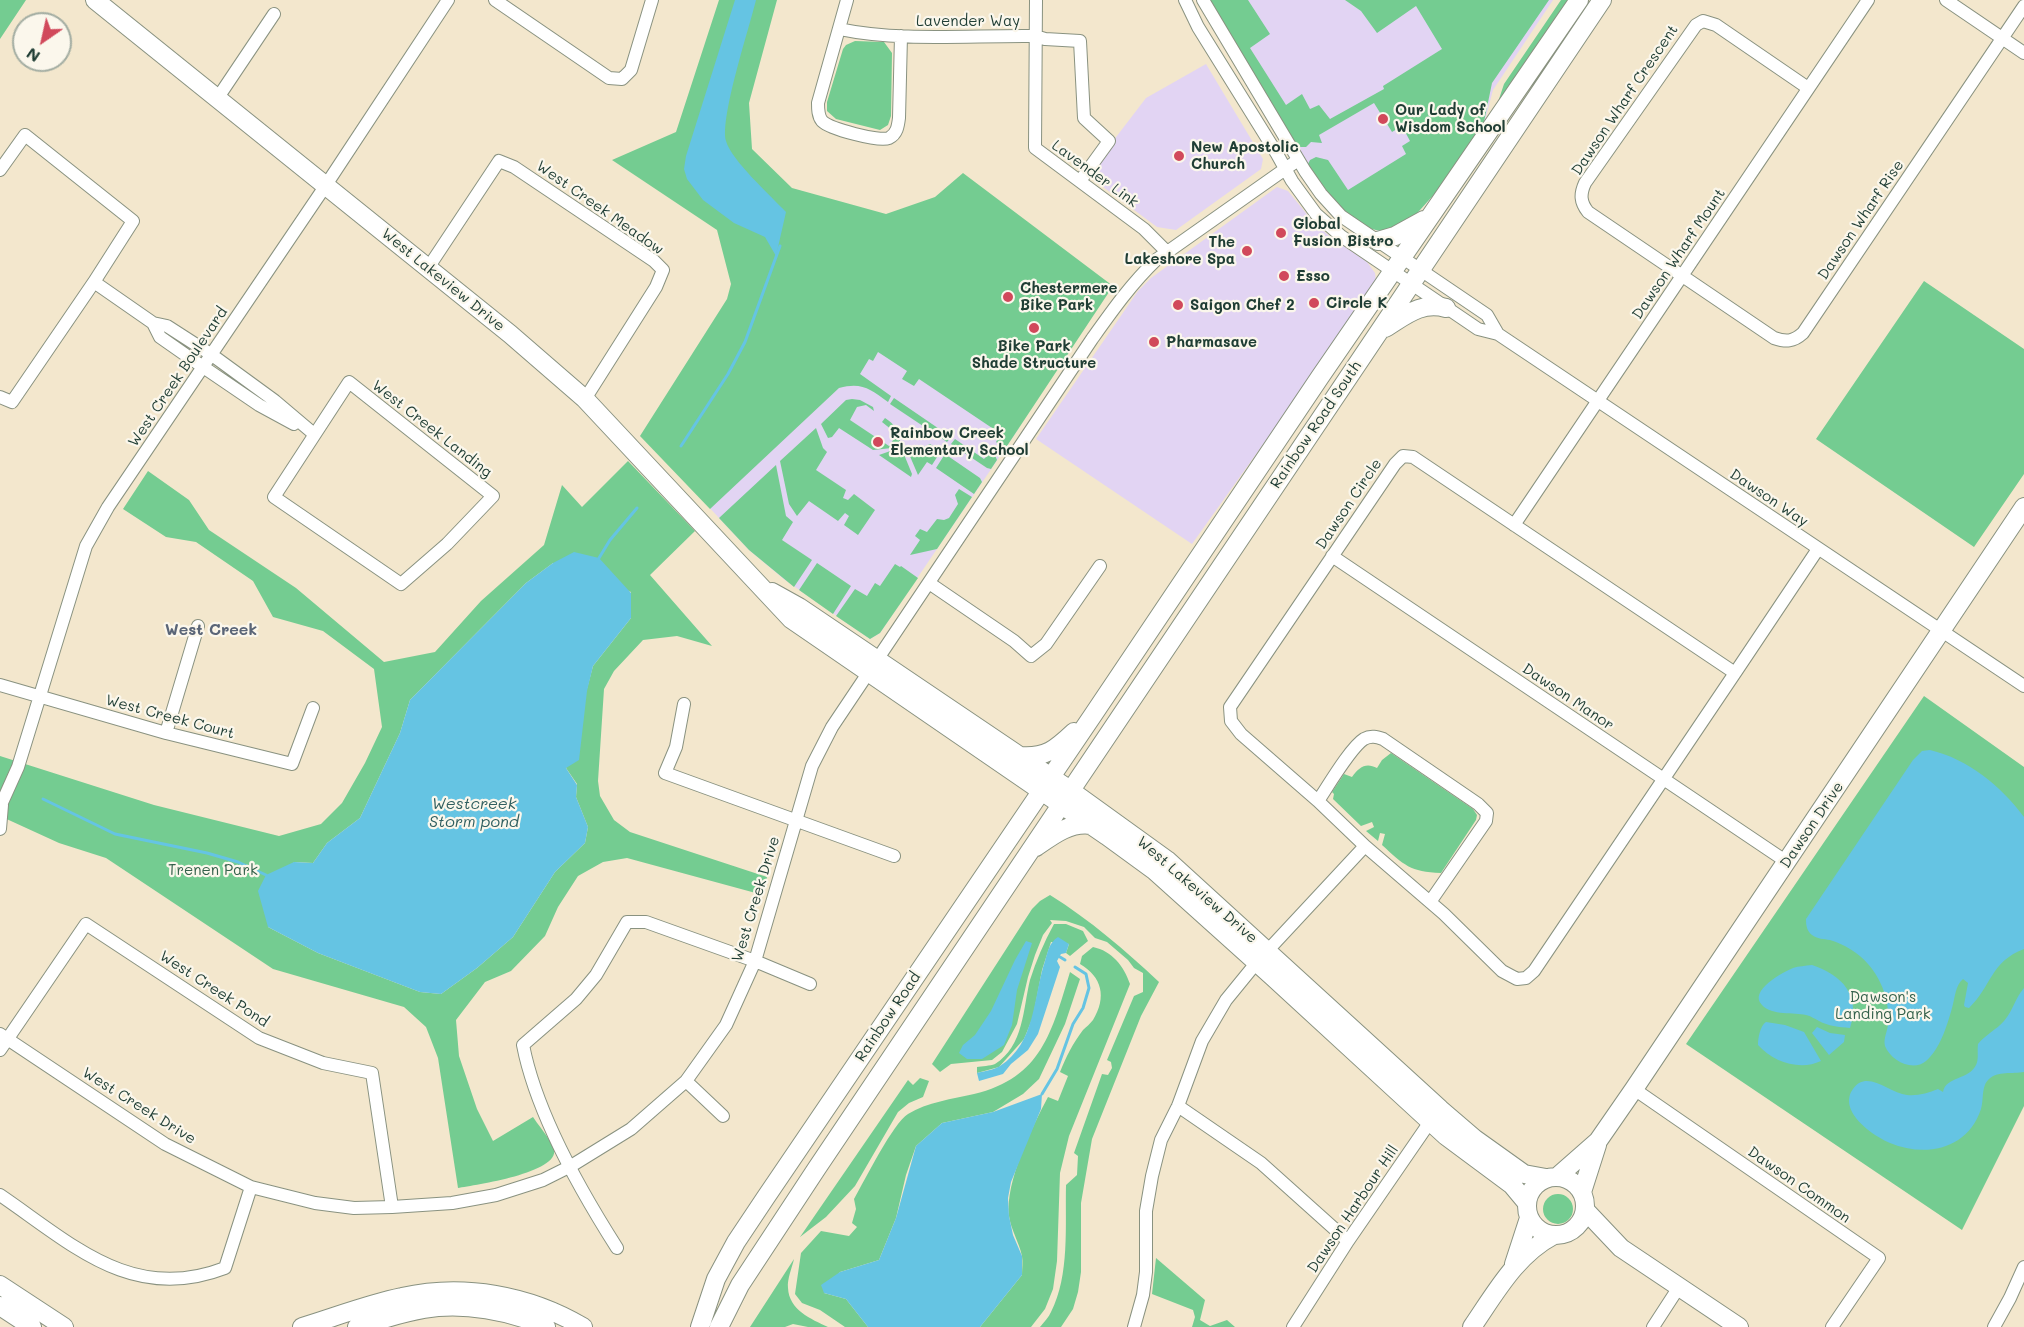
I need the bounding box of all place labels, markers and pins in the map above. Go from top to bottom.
place label: Our Lady of Wisdom School [1395,101,1506,136]
marker: Our Lady of Wisdom School [1376,112,1390,126]
place label: New Apostolic Church [1191,138,1299,173]
marker: New Apostolic Church [1172,149,1186,163]
place label: Global Fusion Bistro [1293,215,1393,250]
marker: Global Fusion Bistro [1274,226,1288,240]
place label: The Lakeshore Spa [1124,233,1235,268]
marker: The Lakeshore Spa [1240,244,1254,258]
place label: Esso [1296,267,1330,285]
marker: Esso [1277,269,1291,283]
place label: Chestermere Bike Park [1020,279,1117,314]
marker: Chestermere Bike Park [1001,290,1015,304]
place label: Circle K [1326,294,1387,312]
place label: Saigon Chef 2 [1190,296,1295,314]
marker: Circle K [1307,296,1321,310]
marker: Saigon Chef 2 [1171,298,1185,312]
marker: Bike Park Shade Structure [1027,321,1041,335]
place label: Pharmasave [1166,333,1257,351]
marker: Pharmasave [1147,335,1161,349]
place label: Bike Park Shade Structure [972,337,1096,372]
place label: Rainbow Creek Elementary School [890,424,1029,459]
marker: Rainbow Creek Elementary School [871,435,885,449]

